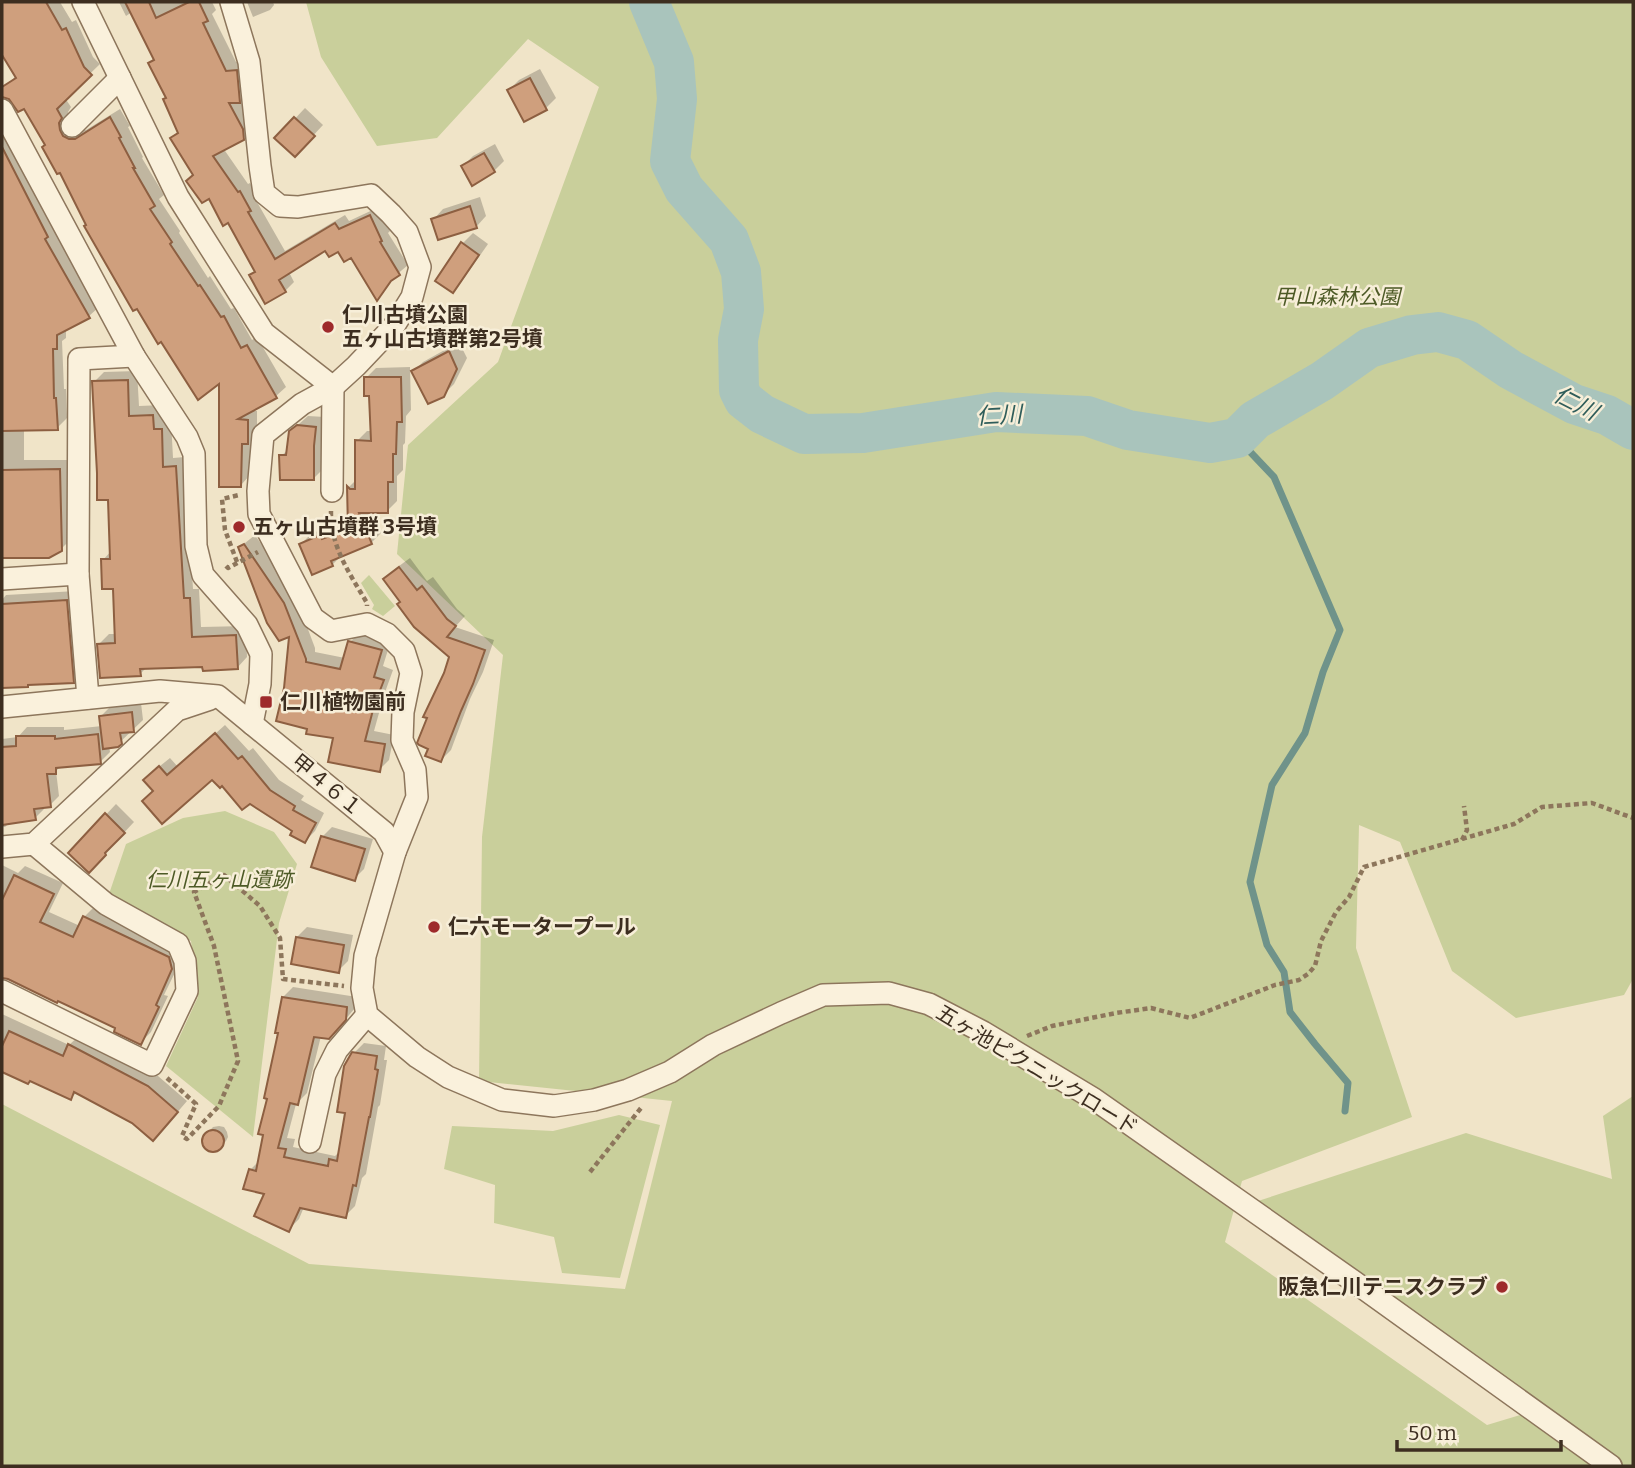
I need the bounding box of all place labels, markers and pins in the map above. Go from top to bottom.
place label: 仁川古墳公園 五ヶ山古墳群第2号墳 [342,302,543,352]
marker: 仁川古墳公園 五ヶ山古墳群第2号墳 [320,319,336,335]
place label: 五ヶ山古墳群 3号墳 [253,514,437,540]
marker: 五ヶ山古墳群 3号墳 [231,519,247,535]
place label: 仁川植物園前 [280,689,406,715]
marker: 仁川植物園前 [258,694,274,710]
place label: 仁六モータープール [448,914,636,940]
marker: 仁六モータープール [426,919,442,935]
place label: 阪急仁川テニスクラブ [1278,1274,1488,1300]
marker: 阪急仁川テニスクラブ [1494,1279,1510,1295]

